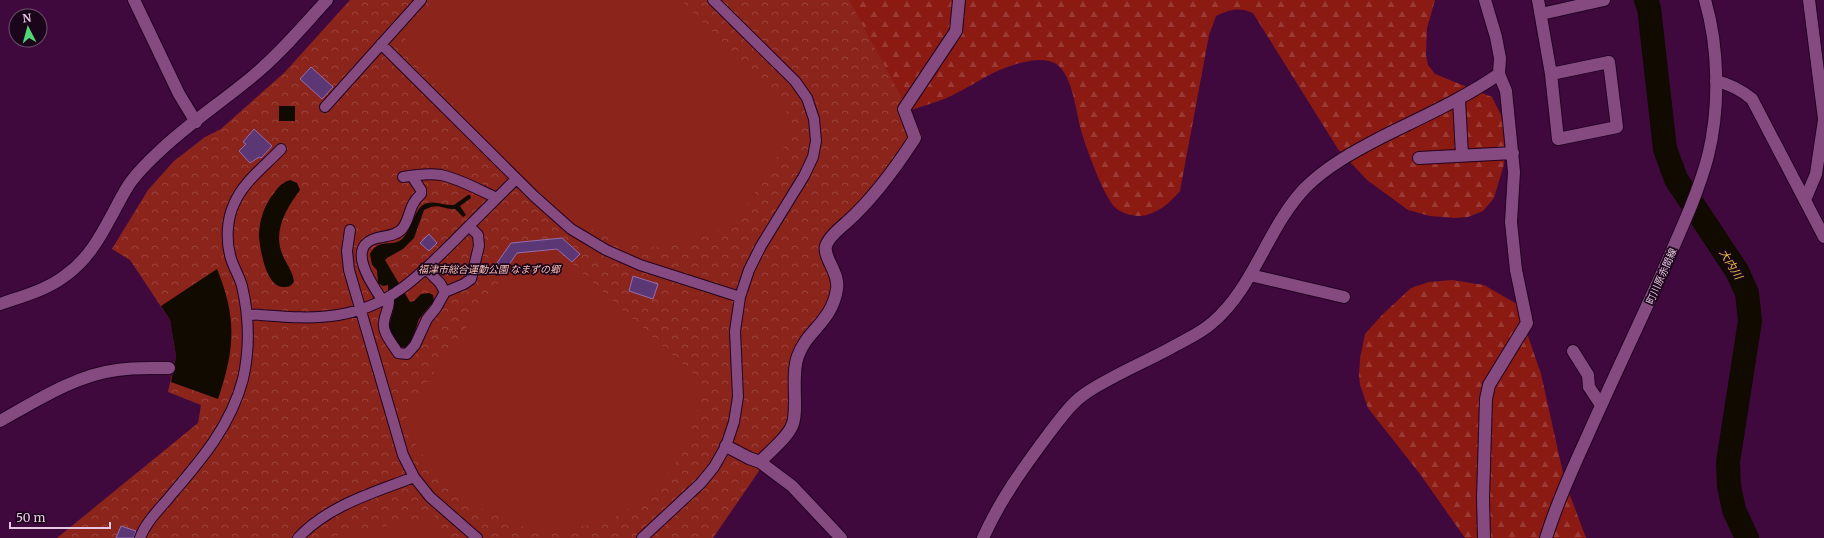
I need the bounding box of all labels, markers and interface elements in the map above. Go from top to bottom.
north arrow [8,8,48,48]
text: N [22,11,32,25]
street label: 町川原赤間線 [1643,246,1680,306]
water label: 大内川 [1717,246,1746,283]
park label: 福津市総合運動公園 なまずの郷 [418,263,562,276]
scale bar [10,504,110,530]
text: 50 m [16,510,45,525]

